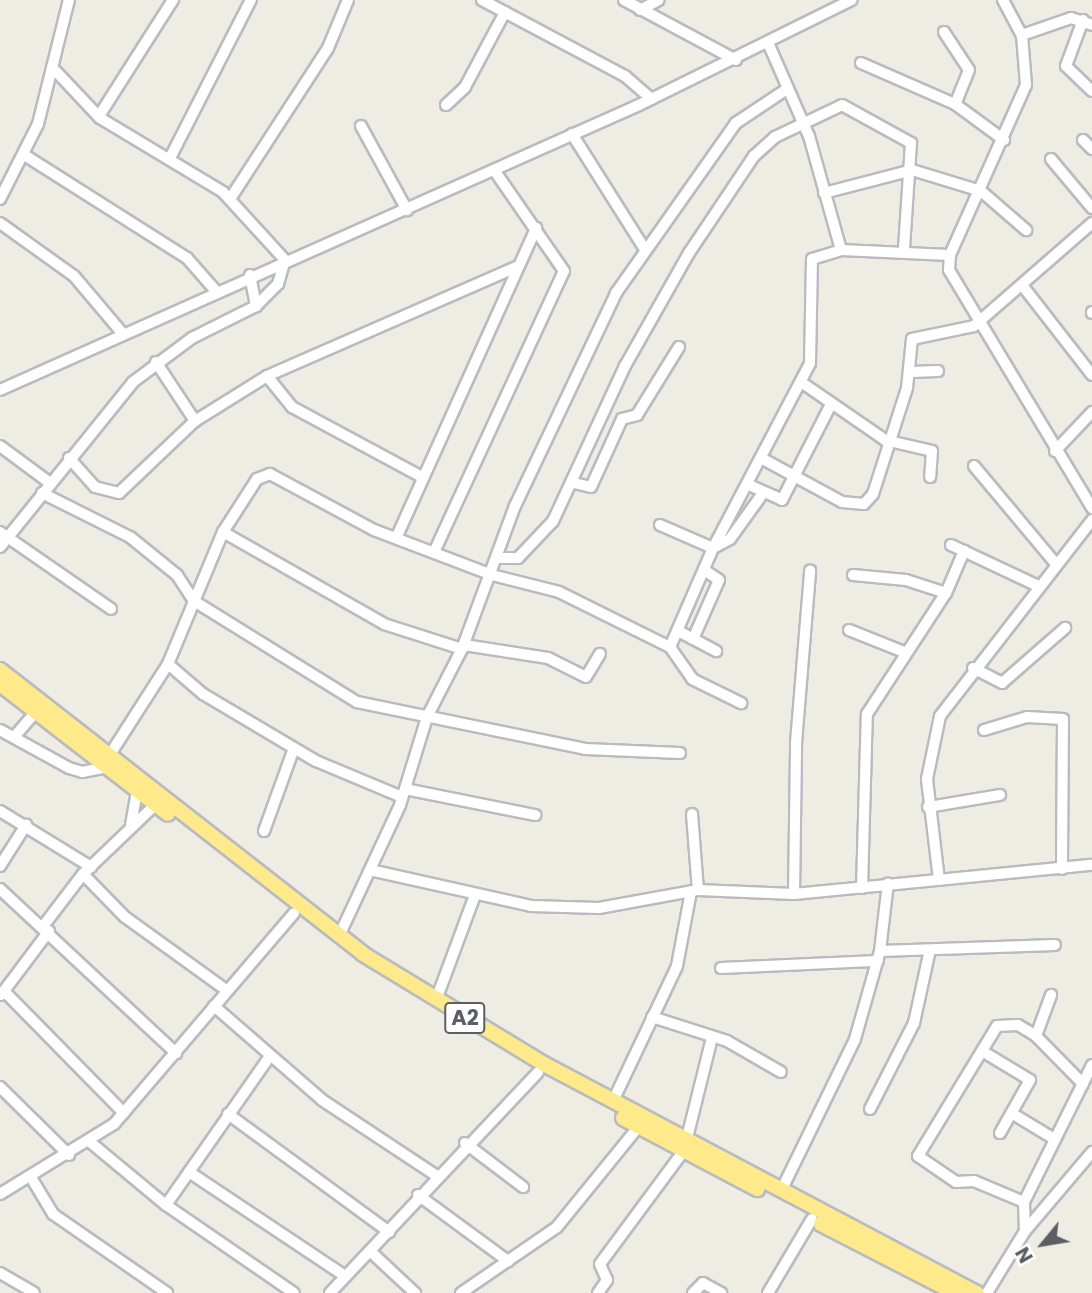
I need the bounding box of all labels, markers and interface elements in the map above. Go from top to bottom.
road number: A2 [444,1000,486,1036]
north arrow [1008,1209,1078,1279]
text: N [1009,1242,1040,1268]

